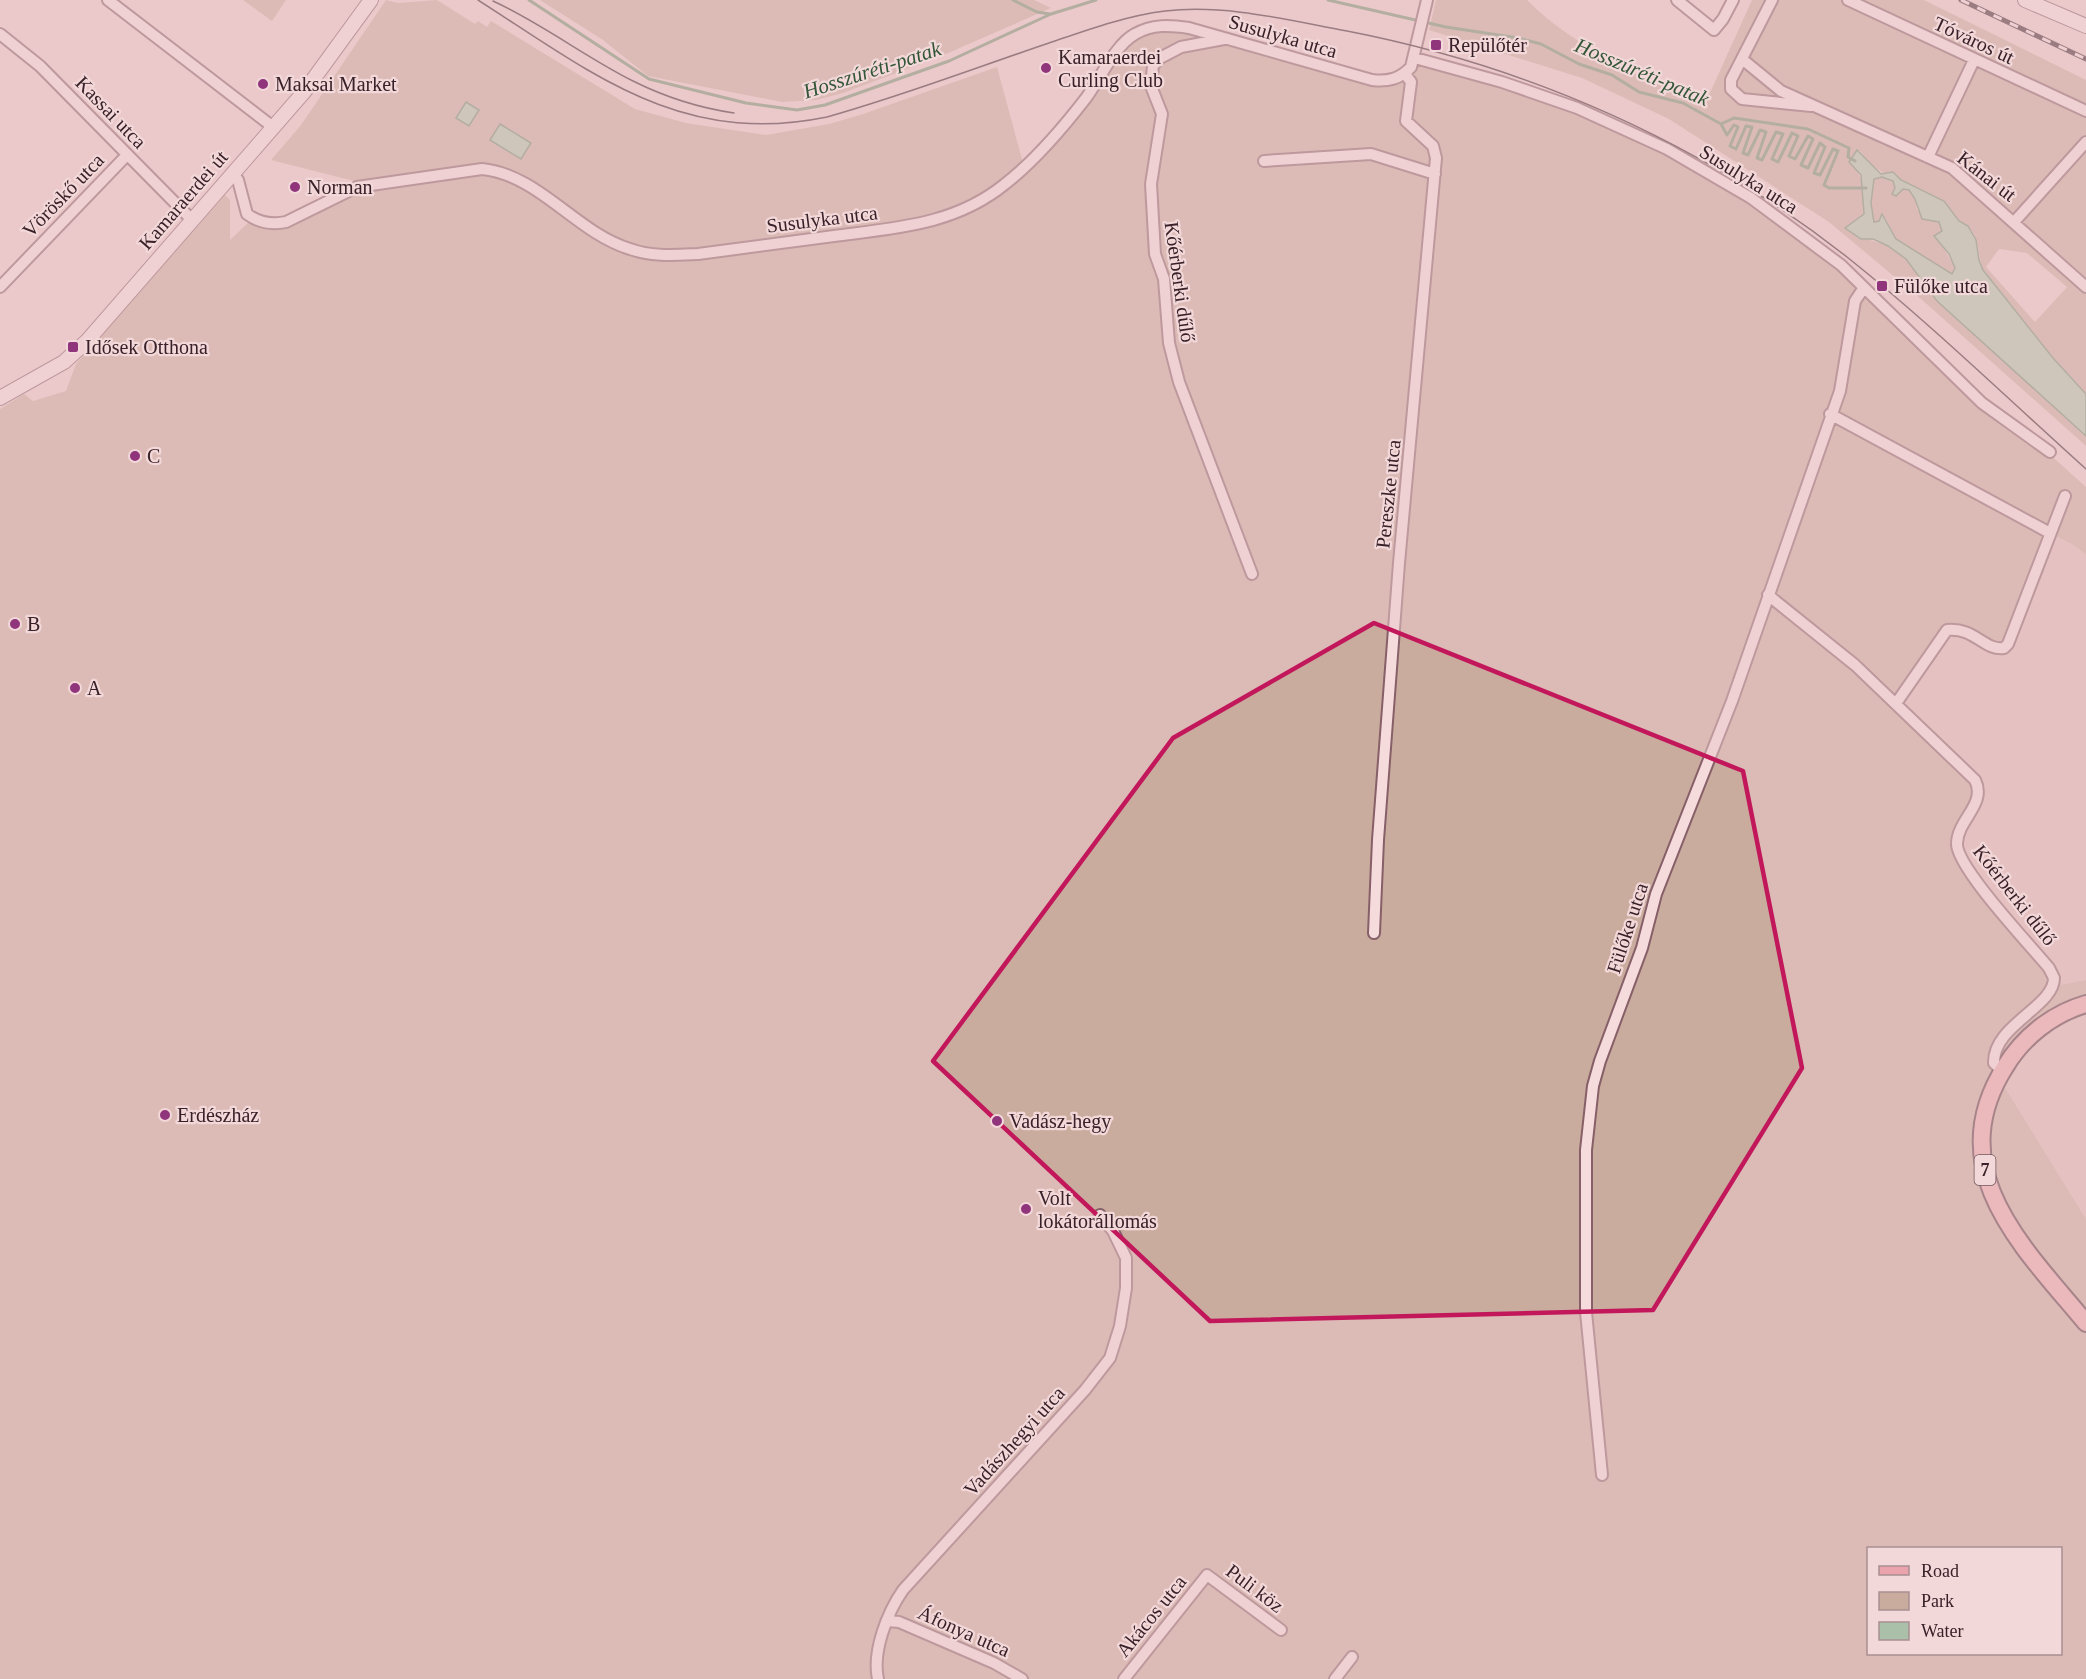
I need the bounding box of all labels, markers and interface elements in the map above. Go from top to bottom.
street label: Susulyka utca [1226,10,1340,63]
street label: Tóváros út [1930,12,2018,68]
water label: Hosszúréti-patak [1570,33,1713,111]
place label: Repülőtér [1448,34,1527,57]
water label: Hosszúréti-patak [799,36,945,104]
marker: Repülőtér [1429,38,1443,52]
place label: Kamaraerdei Curling Club [1058,46,1163,92]
marker: Kamaraerdei Curling Club [1039,61,1053,75]
street label: Kassai utca [71,71,151,153]
place label: Maksai Market [275,73,397,95]
marker: Maksai Market [256,77,270,91]
street label: Susulyka utca [1695,140,1802,219]
street label: Kamaraerdei út [134,146,232,254]
street label: Kánai út [1953,146,2021,206]
street label: Vöröskő utca [18,149,108,241]
place label: Norman [307,176,373,198]
marker: Norman [288,180,302,194]
street label: Susulyka utca [765,201,879,238]
street label: Kőérberki dűlő [1161,220,1199,344]
place label: Fülőke utca [1894,275,1988,297]
marker: Fülőke utca [1875,279,1889,293]
place label: Idősek Otthona [85,336,208,358]
marker: Idősek Otthona [66,340,80,354]
street label: Pereszke utca [1371,438,1405,550]
place label: C [147,445,160,467]
marker: C [128,449,142,463]
place label: B [27,613,40,635]
marker: B [8,617,22,631]
place label: A [87,677,102,699]
marker: A [68,681,82,695]
street label: Kőérberki dűlő [1969,840,2061,950]
street label: Fülőke utca [1602,880,1652,976]
place label: Erdészház [177,1104,259,1126]
marker: Erdészház [158,1108,172,1122]
place label: Vadász-hegy [1009,1110,1111,1133]
marker: Vadász-hegy [990,1114,1004,1128]
road number: 7 [1974,1155,1996,1185]
place label: Volt lokátorállomás [1038,1187,1157,1232]
marker: Volt lokátorállomás [1019,1202,1033,1216]
street label: Vadászhegyi utca [959,1382,1070,1501]
legend [1867,1547,2062,1655]
street label: Puli köz [1222,1559,1288,1617]
text: Road [1921,1561,1959,1581]
street label: Akácos utca [1112,1571,1191,1661]
text: Park [1921,1591,1954,1611]
street label: Áfonya utca [914,1601,1013,1662]
text: Water [1921,1621,1964,1641]

